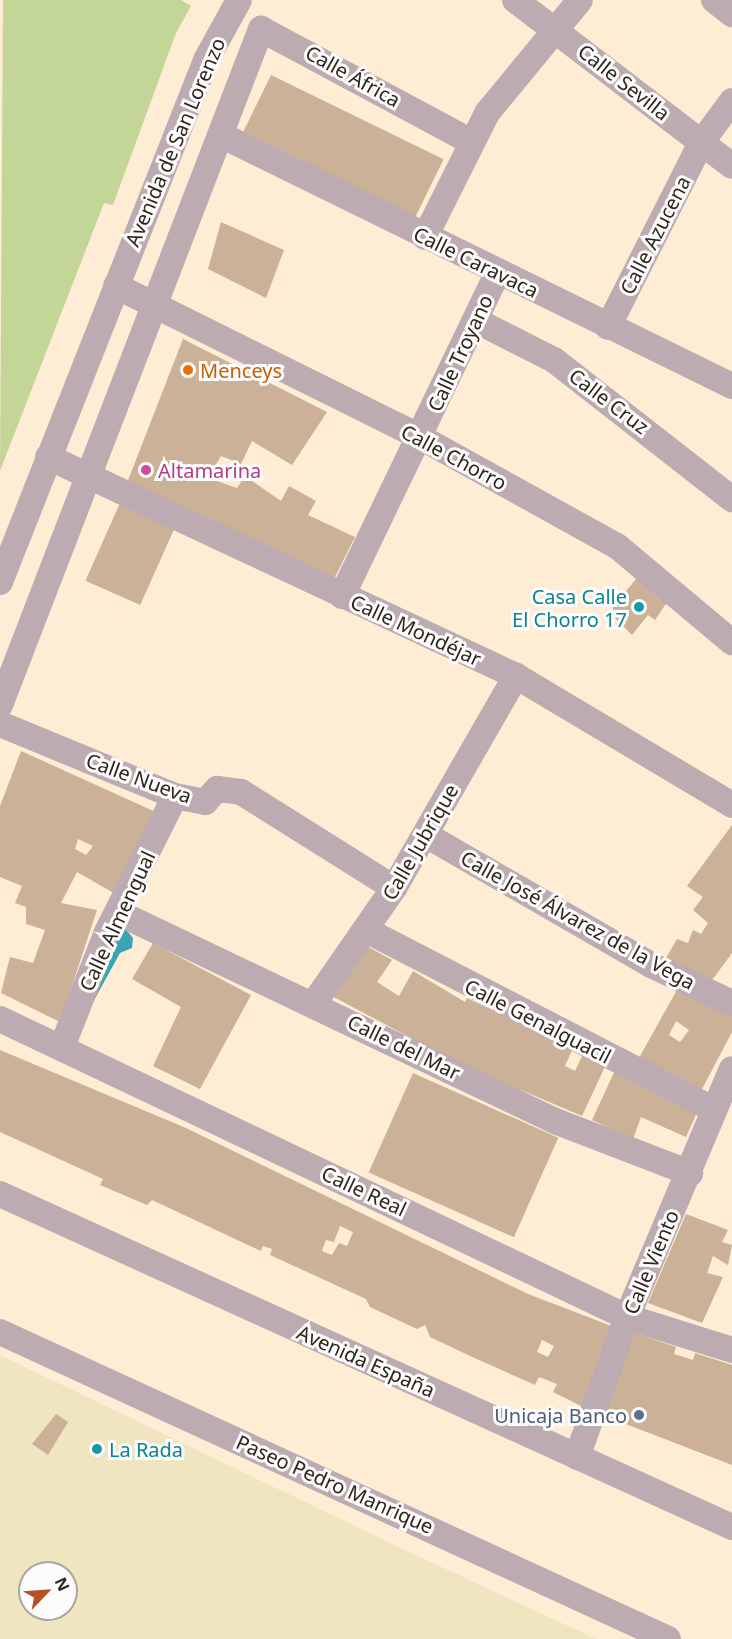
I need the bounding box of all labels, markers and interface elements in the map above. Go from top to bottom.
street label: Avenida de San Lorenzo [120,34,230,250]
street label: Calle Sevilla [574,39,674,125]
street label: Calle África [301,40,405,112]
street label: Calle Azucena [615,172,695,298]
street label: Calle Caravaca [410,221,542,303]
street label: Calle Troyano [422,291,498,415]
place label: Menceys [200,358,282,382]
marker: Menceys [181,363,195,377]
street label: Calle Cruz [565,363,653,439]
street label: Calle Chorro [397,419,511,495]
place label: Altamarina [158,458,261,482]
marker: Altamarina [139,463,153,477]
place label: Casa Calle El Chorro 17 [512,584,627,631]
street label: Calle Mondéjar [347,589,485,671]
marker: Casa Calle El Chorro 17 [632,600,646,614]
street label: Calle Nueva [83,748,195,808]
street label: Calle Jubrique [377,780,463,904]
street label: Calle José Álvarez de la Vega [457,846,699,994]
street label: Calle Almengual [74,847,160,995]
street label: Calle Genalguacil [461,974,615,1068]
street label: Calle del Mar [344,1009,464,1085]
street label: Calle Real [318,1161,410,1221]
street label: Calle Viento [618,1206,684,1318]
street label: Avenida España [293,1320,439,1402]
place label: Unicaja Banco [494,1403,627,1427]
marker: Unicaja Banco [632,1408,646,1422]
street label: Paseo Pedro Manrique [233,1430,437,1538]
place label: La Rada [109,1437,183,1461]
marker: La Rada [90,1442,104,1456]
north arrow [18,1561,78,1621]
text: N [50,1574,75,1595]

